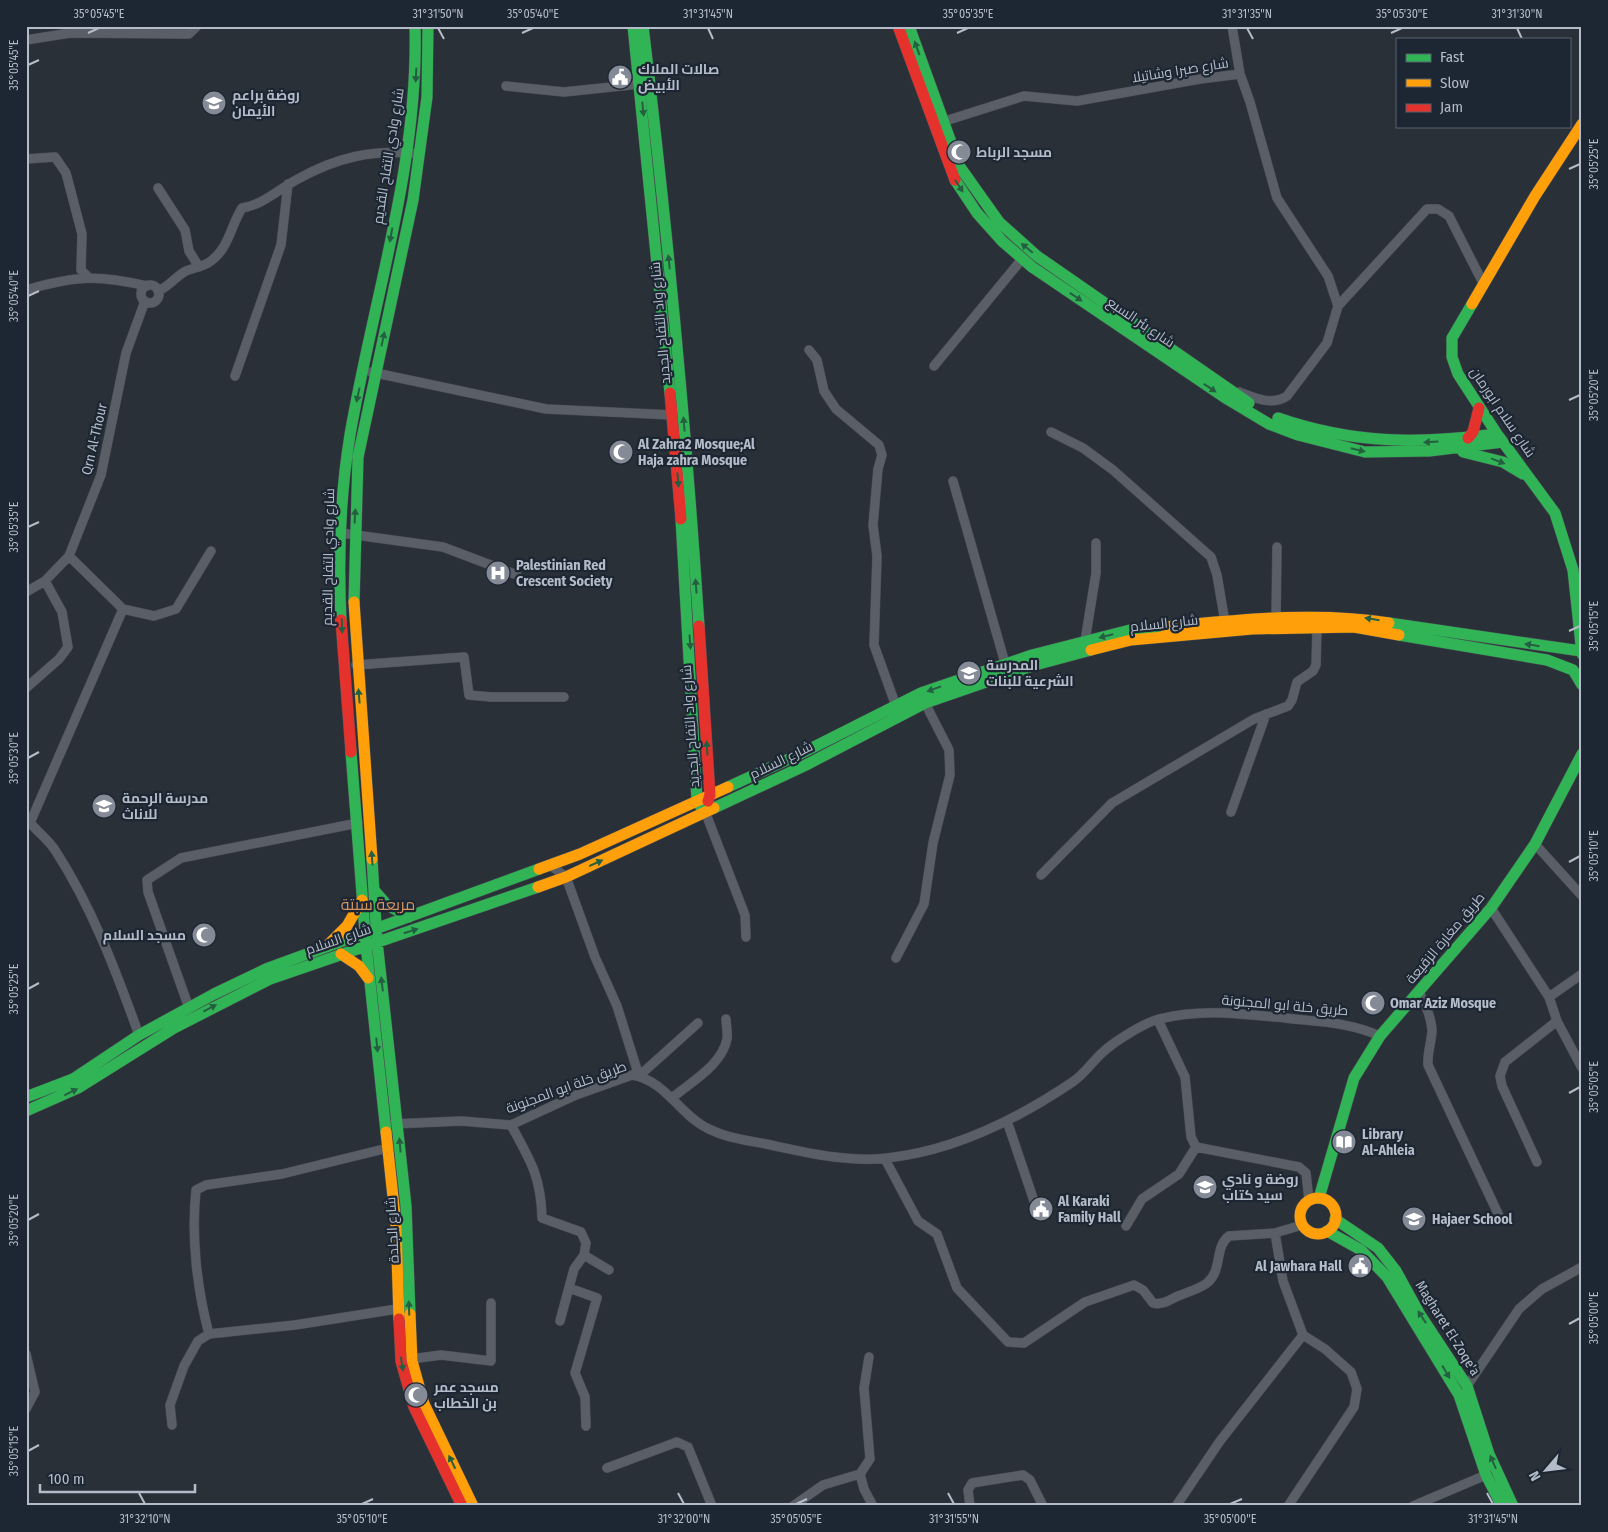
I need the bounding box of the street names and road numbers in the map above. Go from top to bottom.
street label: شارع صبرا وشاتيلا [1130,54,1230,87]
street label: شارع وادي التفاح القديم [369,87,411,226]
street label: شارع واد التفاح الجديد [647,261,674,385]
street label: شارع بئر السبع [1103,293,1178,351]
street label: شارع سلام ابورمان [1465,364,1539,461]
street label: Qrn Al-Thour [78,401,111,477]
street label: شارع وادي التفاح القديم [319,488,341,626]
street label: شارع السلام [1129,611,1199,637]
street label: شارع واد التفاح الجديد [678,664,703,788]
street label: شارع السلام [747,738,816,784]
street label: طريق مغارة الزقيعة [1402,889,1488,987]
street label: شارع السلام [303,920,374,960]
street label: طريق خلة ابو المجنونة [1221,991,1349,1020]
street label: طريق خلة ابو المجنونة [504,1058,629,1117]
street label: شارع الجلدة [382,1196,403,1264]
street label: Magharet El-Zoqe'a [1411,1278,1484,1379]

